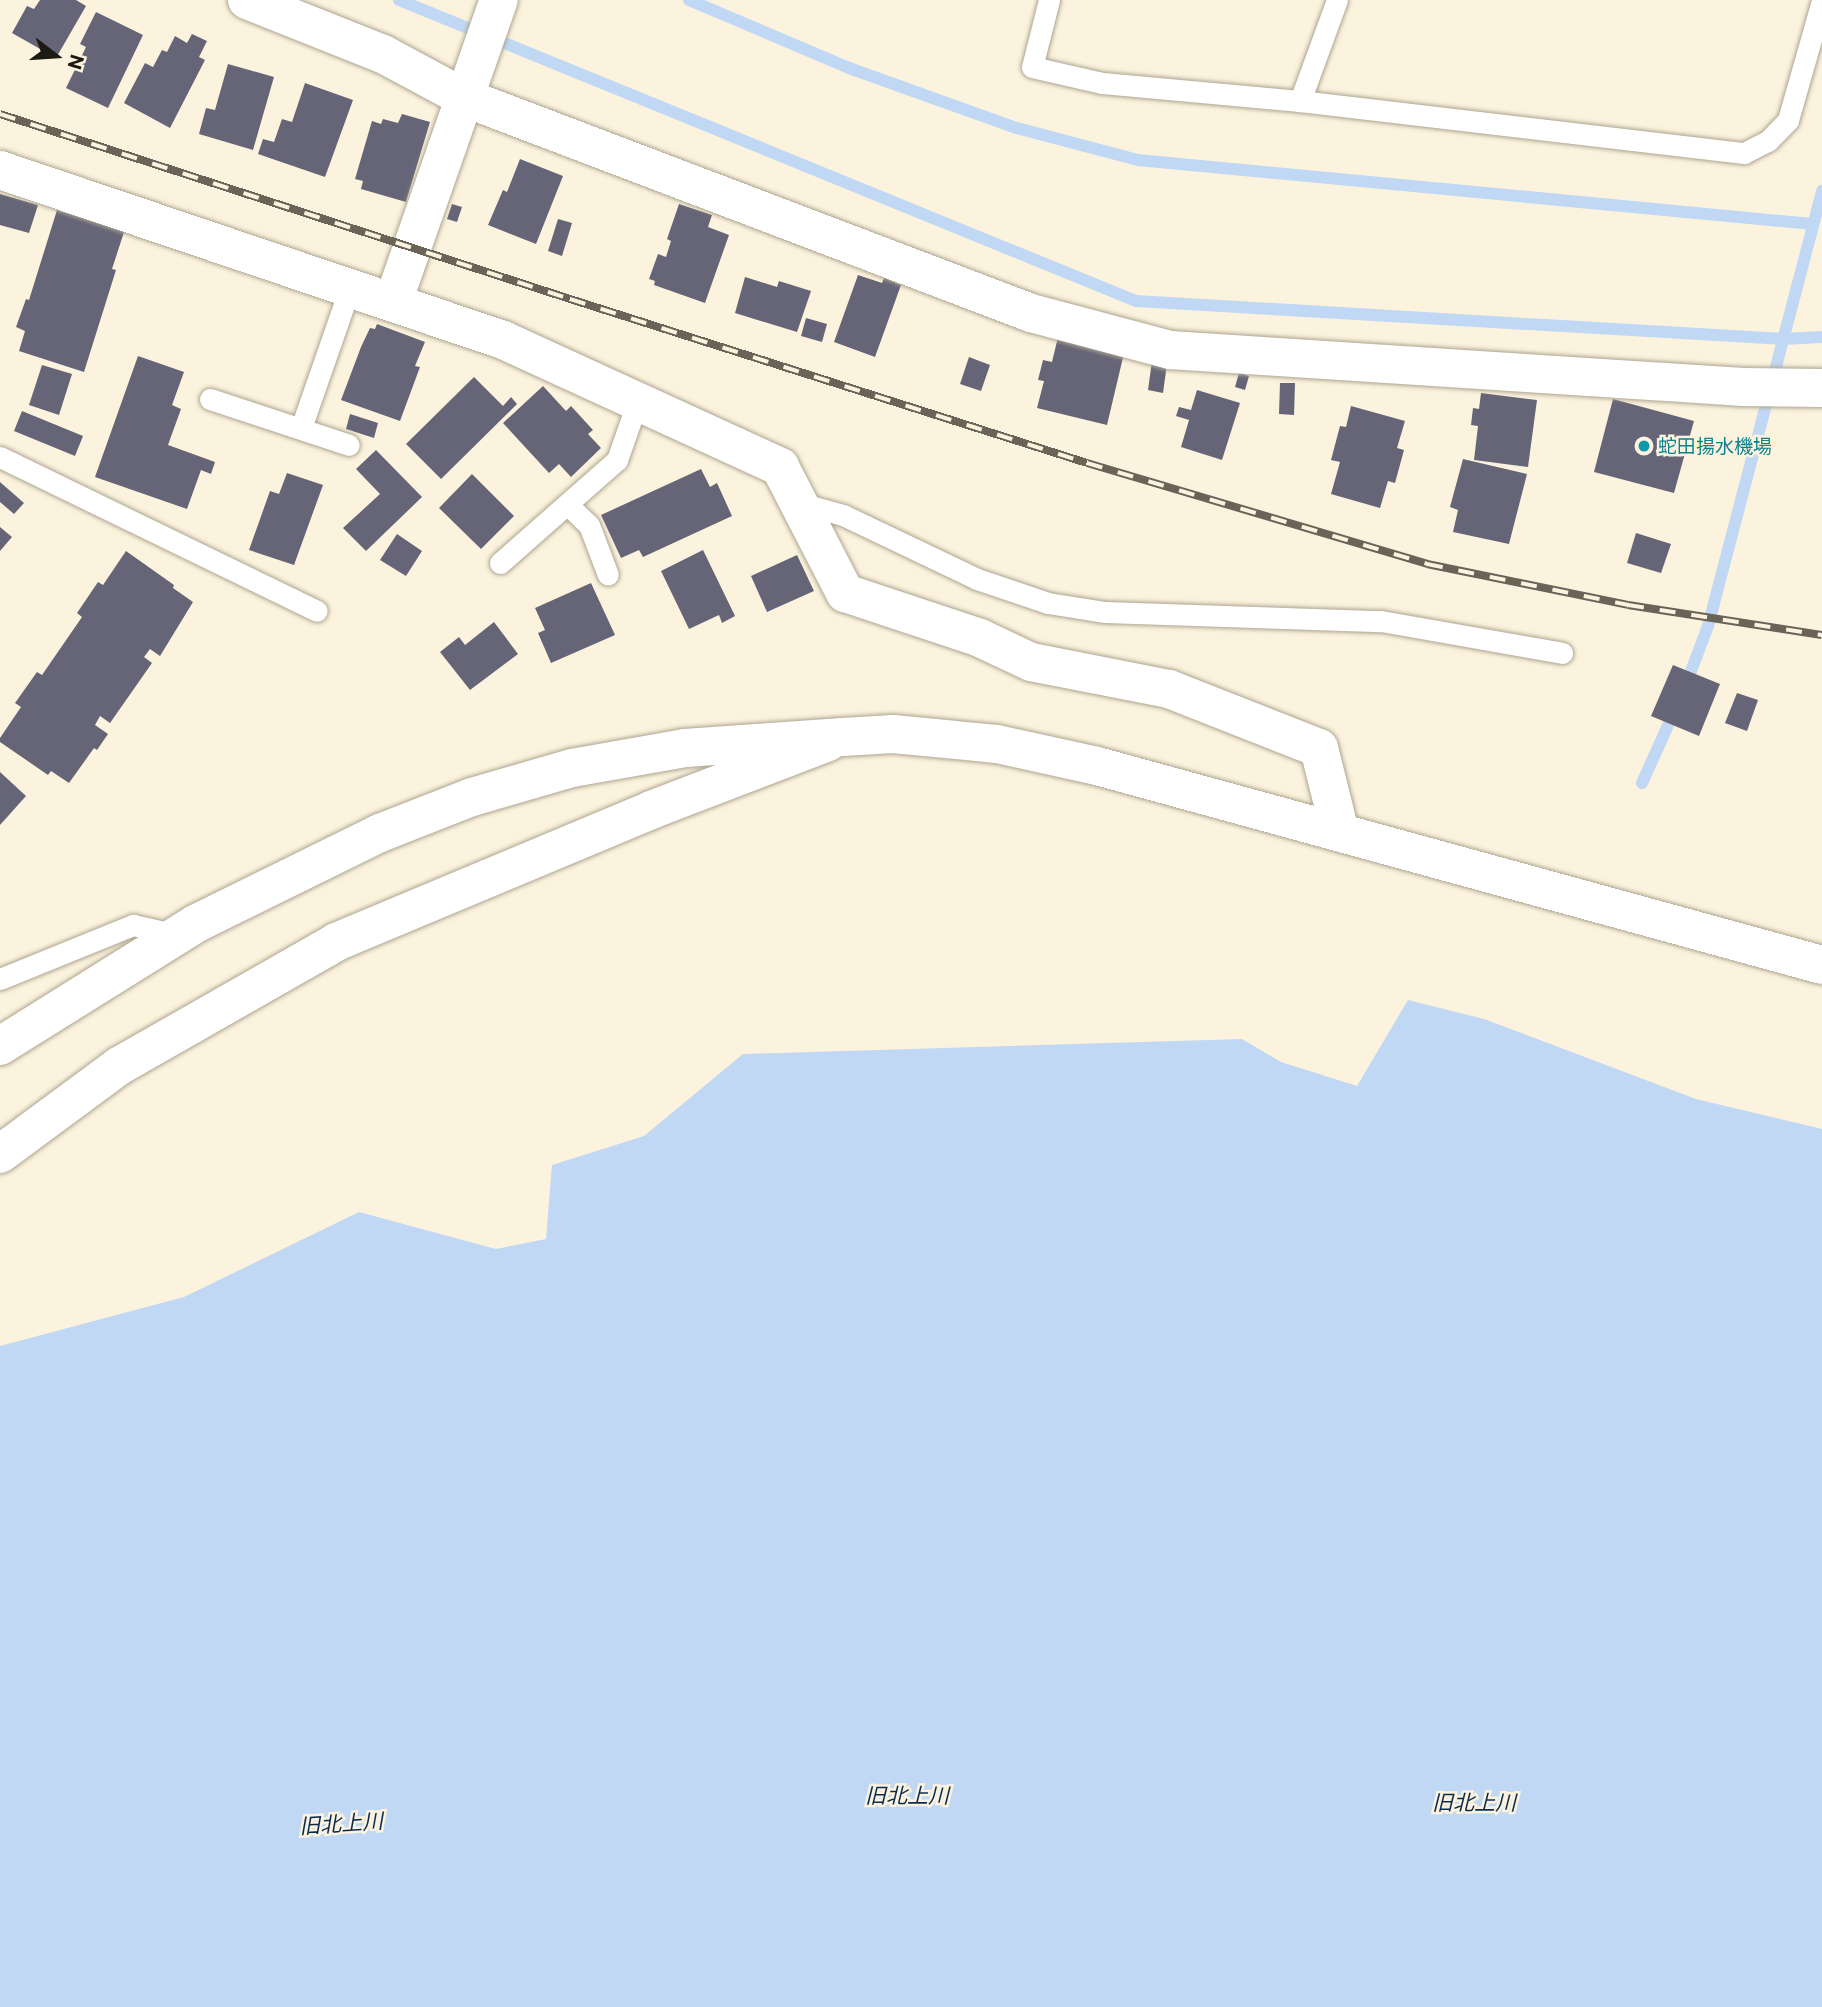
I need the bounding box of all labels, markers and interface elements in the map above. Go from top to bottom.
north arrow [21,21,91,91]
text: N [63,52,90,72]
place label: 蛇田揚水機場 [1658,435,1772,457]
marker: 蛇田揚水機場 [1636,438,1652,454]
water label: 旧北上川 [865,1782,949,1808]
water label: 旧北上川 [1432,1789,1516,1815]
water label: 旧北上川 [298,1808,384,1838]

